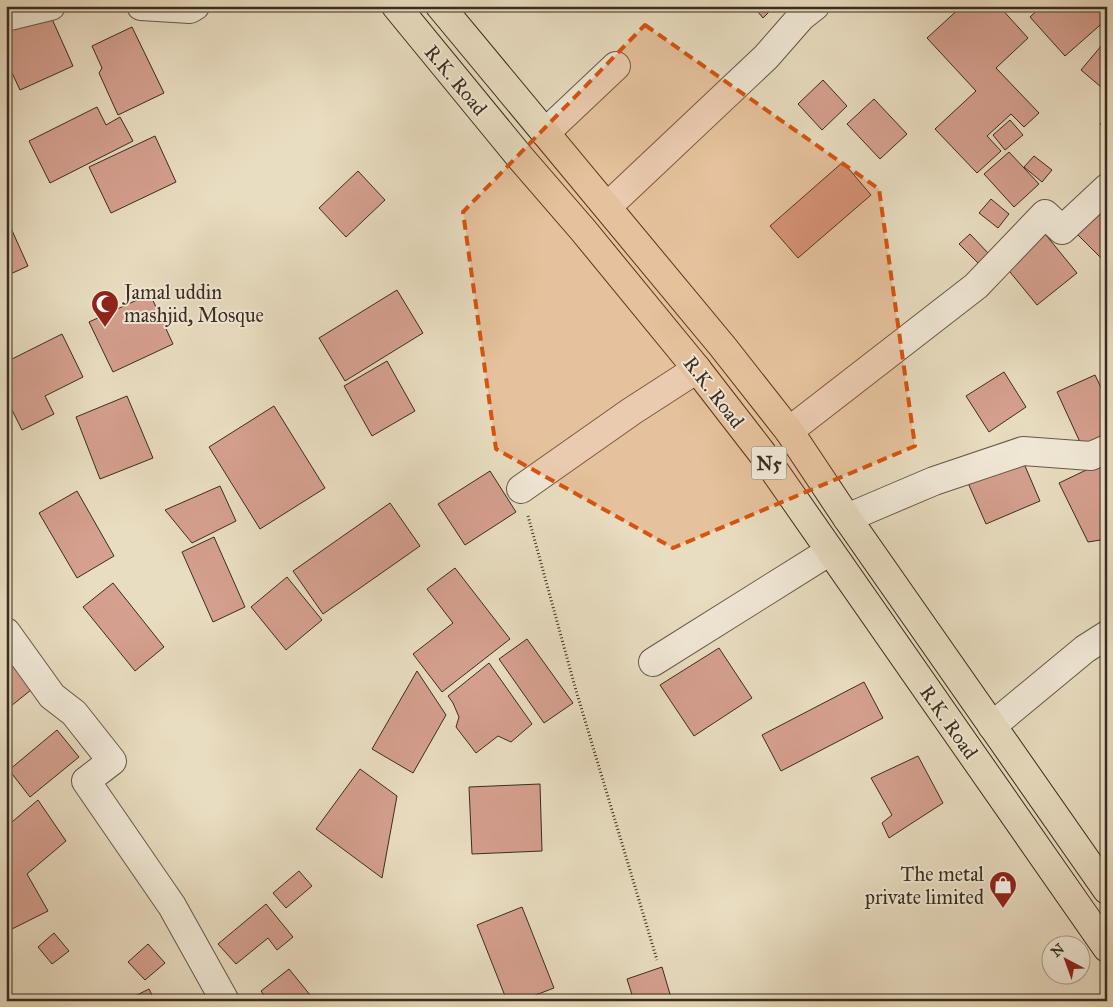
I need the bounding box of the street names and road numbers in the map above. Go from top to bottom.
street label: R.K. Road [420,40,492,120]
street label: R.K. Road [679,351,749,433]
road number: N5 [752,446,786,479]
street label: R.K. Road [915,681,983,763]

